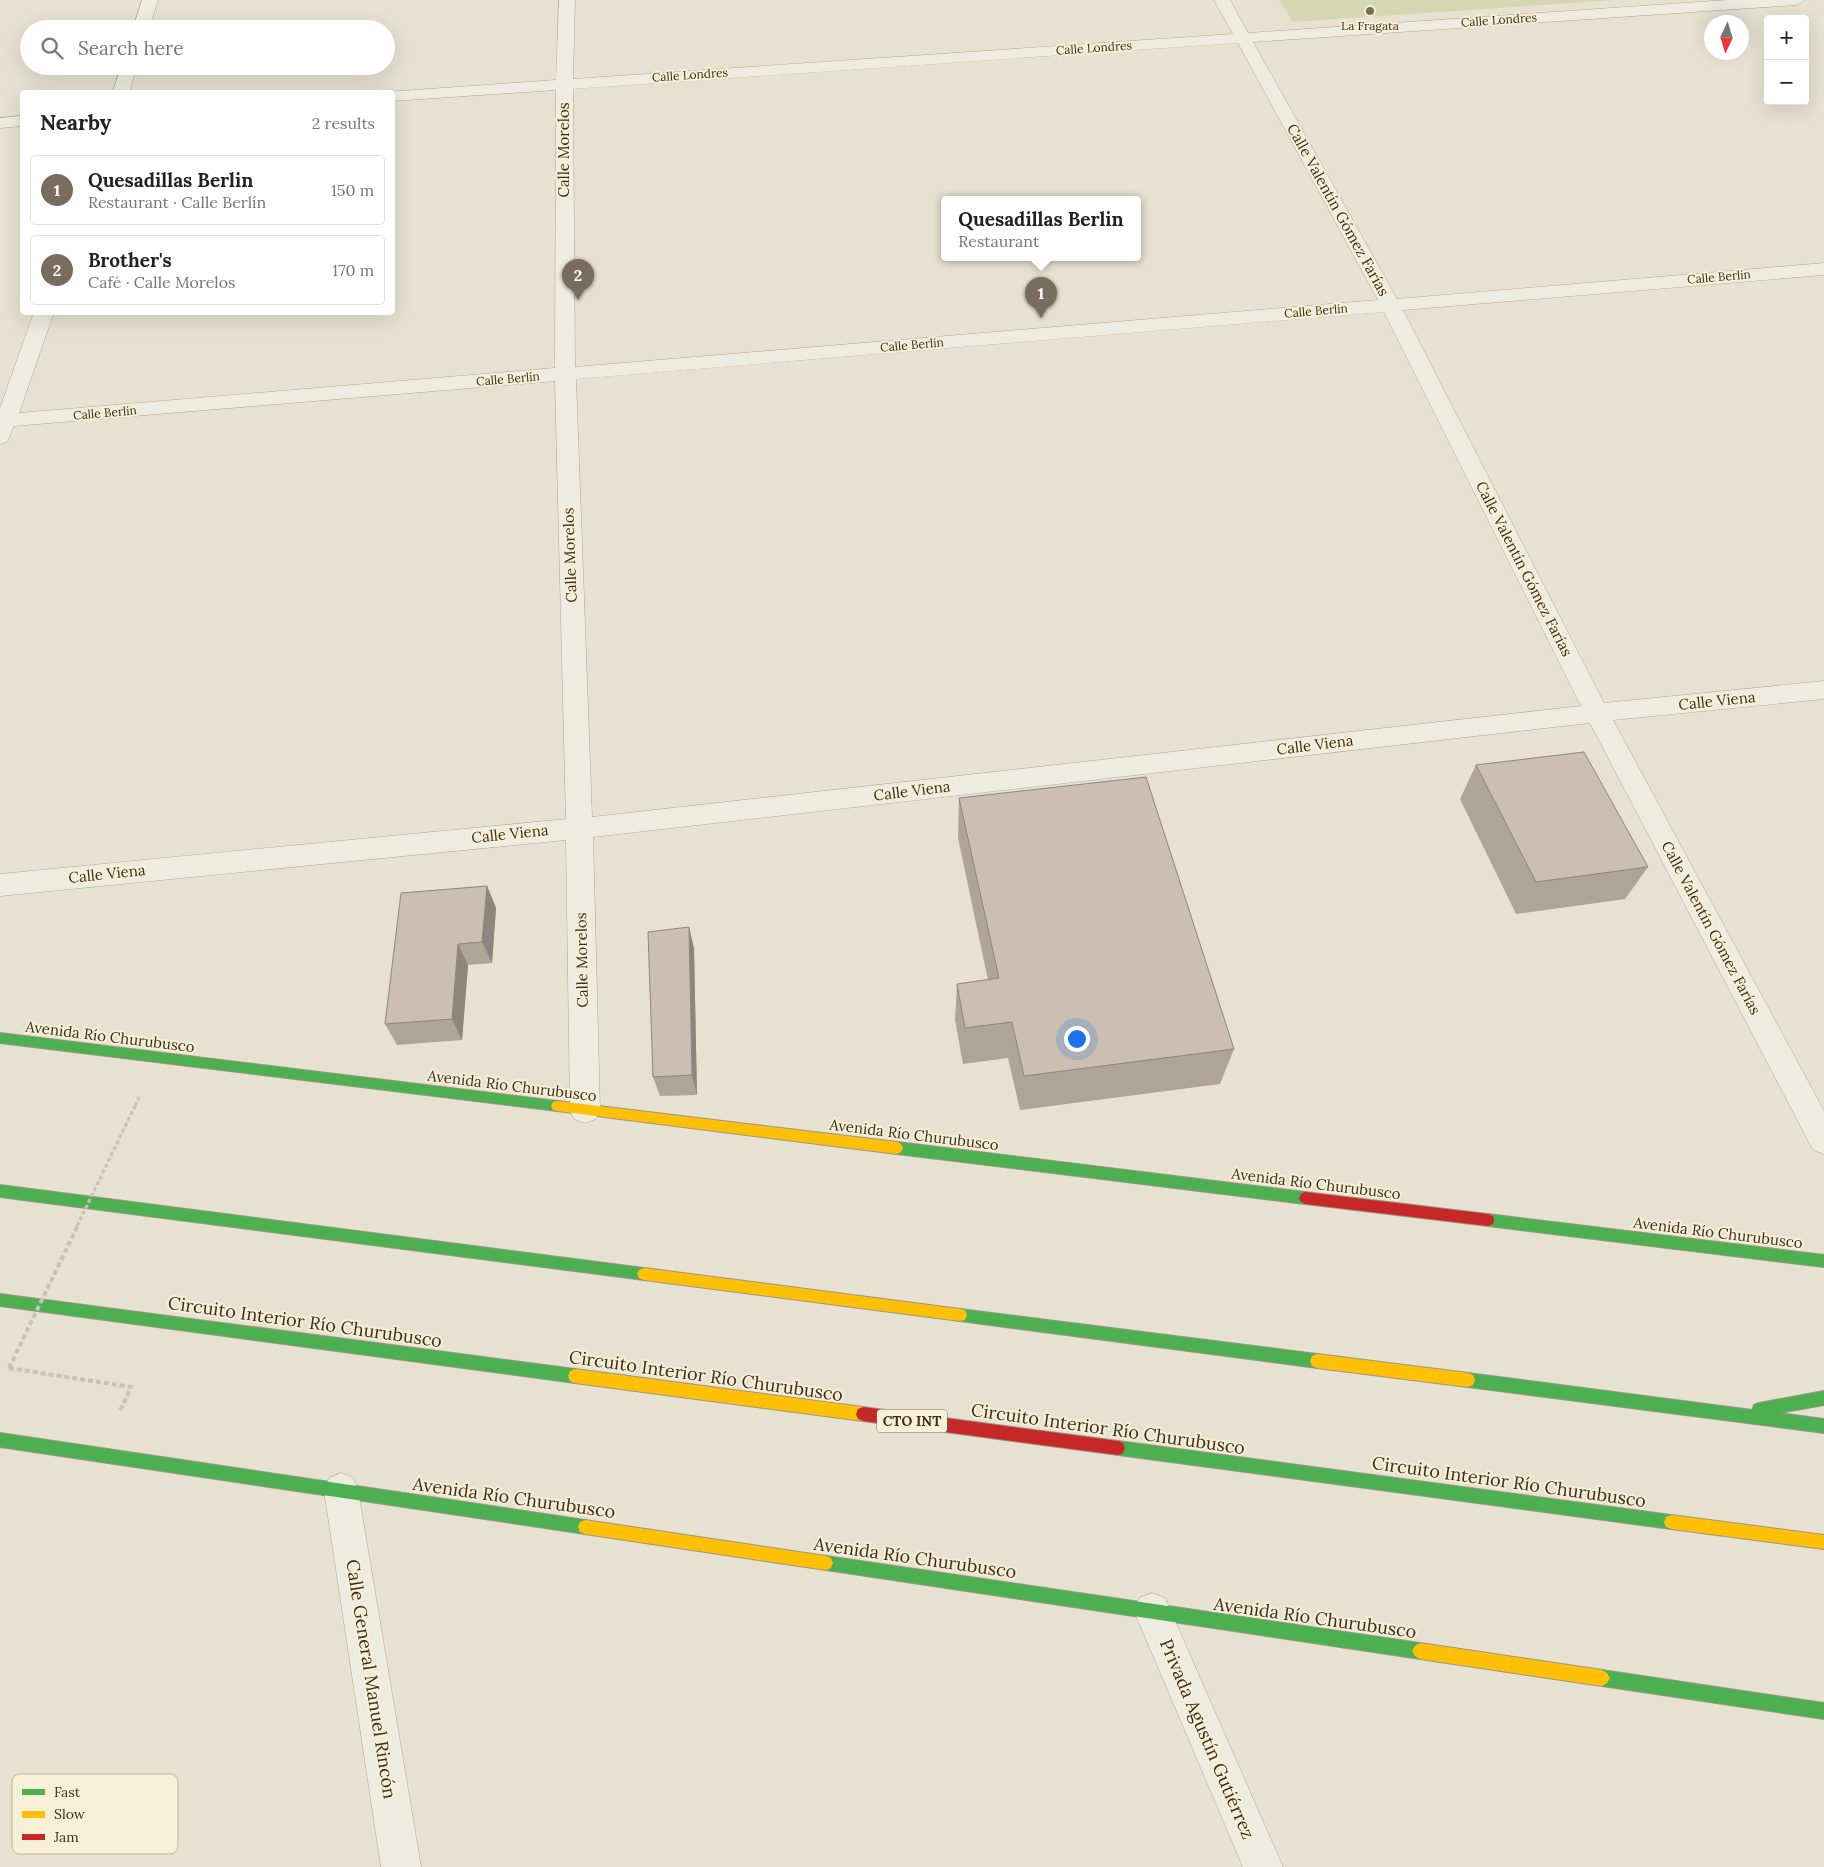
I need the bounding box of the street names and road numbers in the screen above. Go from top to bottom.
street label: Calle Londres [1460,9,1538,30]
street label: Calle Londres [1055,37,1133,58]
street label: Calle Londres [651,64,729,85]
street label: Calle Morelos [554,102,573,198]
street label: Calle Valentín Gómez Farías [1283,120,1394,299]
street label: Calle Berlín [1687,266,1751,287]
street label: Calle Berlín [1284,300,1348,321]
street label: Calle Berlín [880,334,944,355]
street label: Calle Berlín [476,368,540,389]
street label: Calle Berlín [73,402,137,423]
street label: Calle Valentín Gómez Farías [1472,478,1577,660]
street label: Calle Morelos [558,507,581,603]
street label: Calle Viena [1678,687,1757,714]
street label: Calle Viena [1275,730,1355,759]
street label: Calle Viena [872,776,952,805]
street label: Calle Viena [471,820,550,847]
street label: Calle Valentín Gómez Farías [1658,838,1765,1018]
street label: Calle Viena [68,860,147,887]
street label: Calle Morelos [571,912,592,1008]
street label: Avenida Río Churubusco [23,1017,196,1056]
street label: Avenida Río Churubusco [425,1066,598,1105]
street label: Avenida Río Churubusco [827,1115,1000,1154]
street label: Avenida Río Churubusco [1229,1164,1402,1203]
street label: Avenida Río Churubusco [1631,1213,1804,1252]
street label: Circuito Interior Río Churubusco [167,1291,443,1352]
street label: Circuito Interior Río Churubusco [568,1345,844,1406]
street label: Circuito Interior Río Churubusco [970,1398,1246,1459]
road number: CTO INT [877,1410,947,1432]
street label: Circuito Interior Río Churubusco [1371,1451,1647,1512]
street label: Avenida Río Churubusco [410,1472,617,1523]
street label: Avenida Río Churubusco [811,1532,1018,1583]
street label: Calle General Manuel Rincón [341,1558,402,1800]
street label: Avenida Río Churubusco [1211,1592,1418,1643]
street label: Privada Agustín Gutiérrez [1155,1635,1260,1842]

